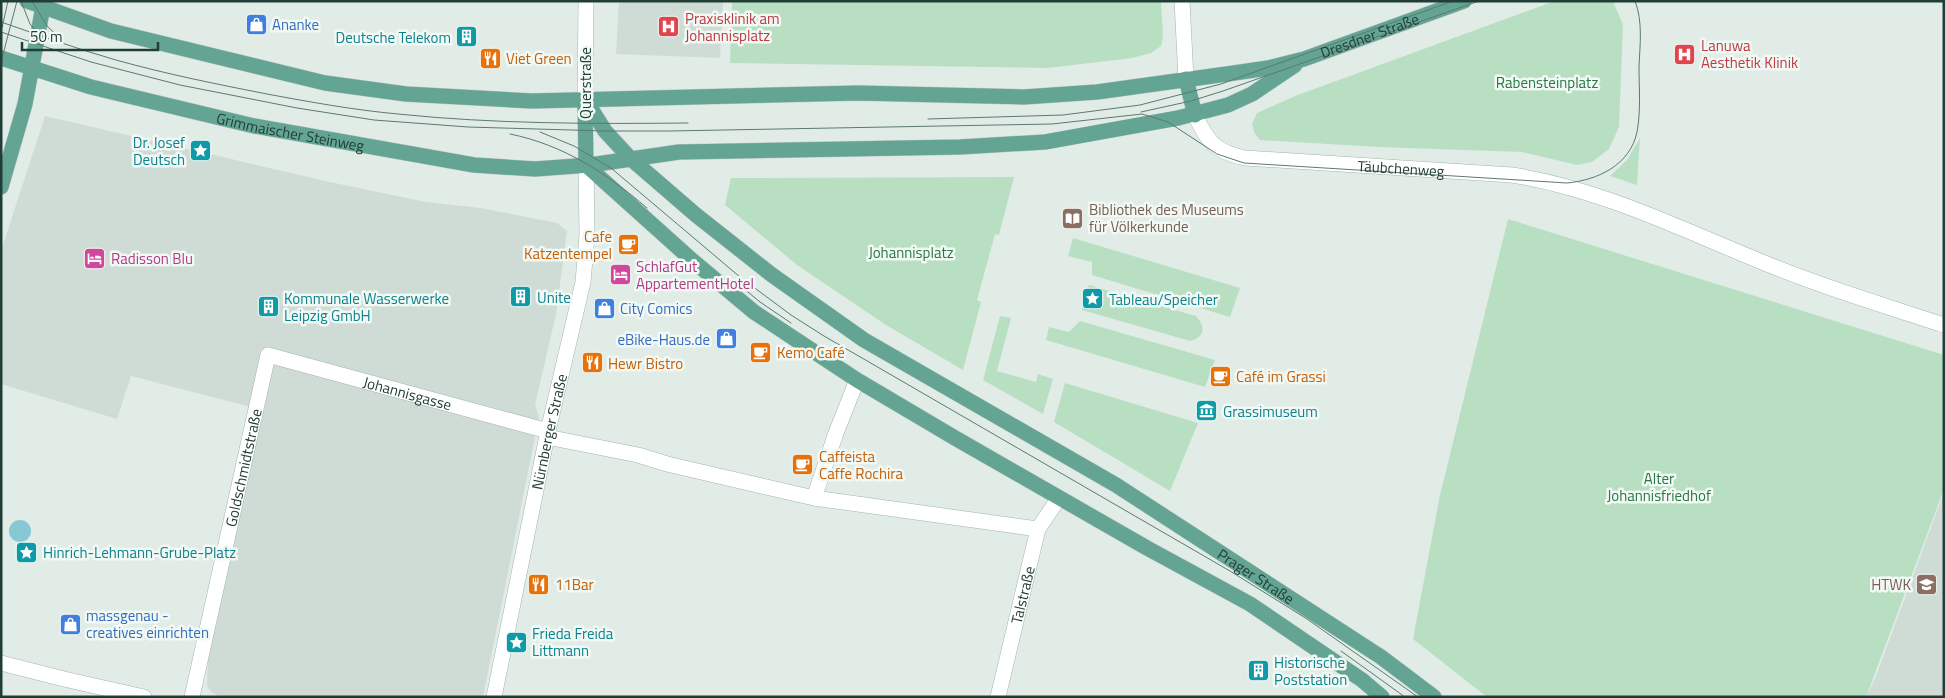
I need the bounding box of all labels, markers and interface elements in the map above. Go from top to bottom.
place label: Praxisklinik am Johannisplatz [685,7,779,47]
street label: Dresdner Straße [1317,7,1422,64]
shop icon: Ananke [244,12,268,36]
place label: Ananke [272,13,319,36]
hospital icon: Praxisklinik am Johannisplatz [657,15,681,39]
scale bar [22,20,159,52]
text: 50 m [30,25,63,48]
building icon: Deutsche Telekom [455,25,479,49]
place label: Deutsche Telekom [335,26,451,49]
place label: Lanuwa Aesthetik Klinik [1701,34,1798,74]
hospital icon: Lanuwa Aesthetik Klinik [1673,42,1697,66]
restaurant icon: Viet Green [478,46,502,70]
place label: Viet Green [506,47,572,70]
street label: Querstraße [574,47,597,119]
park label: Rabensteinplatz [1496,71,1598,94]
street label: Grimmaischer Steinweg [214,106,366,157]
place label: Dr. Josef Deutsch [133,131,185,171]
place icon: Dr. Josef Deutsch [189,139,213,163]
street label: Täubchenweg [1357,154,1445,182]
place label: Bibliothek des Museums für Völkerkunde [1089,198,1244,238]
library icon: Bibliothek des Museums für Völkerkunde [1061,206,1085,230]
place label: Cafe Katzentempel [524,225,612,265]
cafe icon: Cafe Katzentempel [616,233,640,257]
park label: Johannisplatz [868,241,954,264]
hotel icon: Radisson Blu [83,246,107,270]
place label: Radisson Blu [111,247,193,270]
place label: SchlafGut AppartementHotel [636,255,754,295]
hotel icon: SchlafGut AppartementHotel [608,263,632,287]
building icon: Unite [509,285,533,309]
place label: Unite [537,286,571,309]
place label: Kommunale Wasserwerke Leipzig GmbH [284,287,449,327]
place icon: Tableau/Speicher [1081,287,1105,311]
place label: Tableau/Speicher [1109,288,1218,311]
building icon: Kommunale Wasserwerke Leipzig GmbH [256,295,280,319]
shop icon: City Comics [592,296,616,320]
place label: City Comics [620,297,693,320]
shop icon: eBike-Haus.de [714,327,738,351]
place label: eBike-Haus.de [617,328,710,351]
cafe icon: Kemo Café [749,340,773,364]
place label: Kemo Café [777,341,845,364]
restaurant icon: Hewr Bistro [580,351,604,375]
place label: Hewr Bistro [608,352,683,375]
cafe icon: Café im Grassi [1208,364,1232,388]
place label: Café im Grassi [1236,365,1326,388]
street label: Johannisgasse [361,370,454,416]
street label: Nürnberger Straße [525,371,573,491]
museum icon: Grassimuseum [1195,399,1219,423]
place label: Grassimuseum [1223,400,1318,423]
street label: Goldschmidtstraße [219,406,267,529]
place label: Caffeista Caffe Rochira [819,445,903,485]
cafe icon: Caffeista Caffe Rochira [791,453,815,477]
park label: Alter Johannisfriedhof [1607,467,1711,507]
place icon: Hinrich-Lehmann-Grube-Platz [15,540,39,564]
place label: Hinrich-Lehmann-Grube-Platz [43,541,236,564]
street label: Prager Straße [1213,542,1299,609]
street label: Talstraße [1004,564,1040,626]
restaurant icon: 11Bar [527,572,551,596]
school or university icon: HTWK [1915,572,1939,596]
place label: 11Bar [555,573,594,596]
place label: HTWK [1871,573,1911,596]
place label: massgenau - creatives einrichten [86,604,209,644]
shop icon: massgenau - creatives einrichten [58,612,82,636]
place label: Frieda Freida Littmann [532,622,614,662]
place icon: Frieda Freida Littmann [504,630,528,654]
place label: Historische Poststation [1274,651,1347,691]
building icon: Historische Poststation [1246,659,1270,683]

